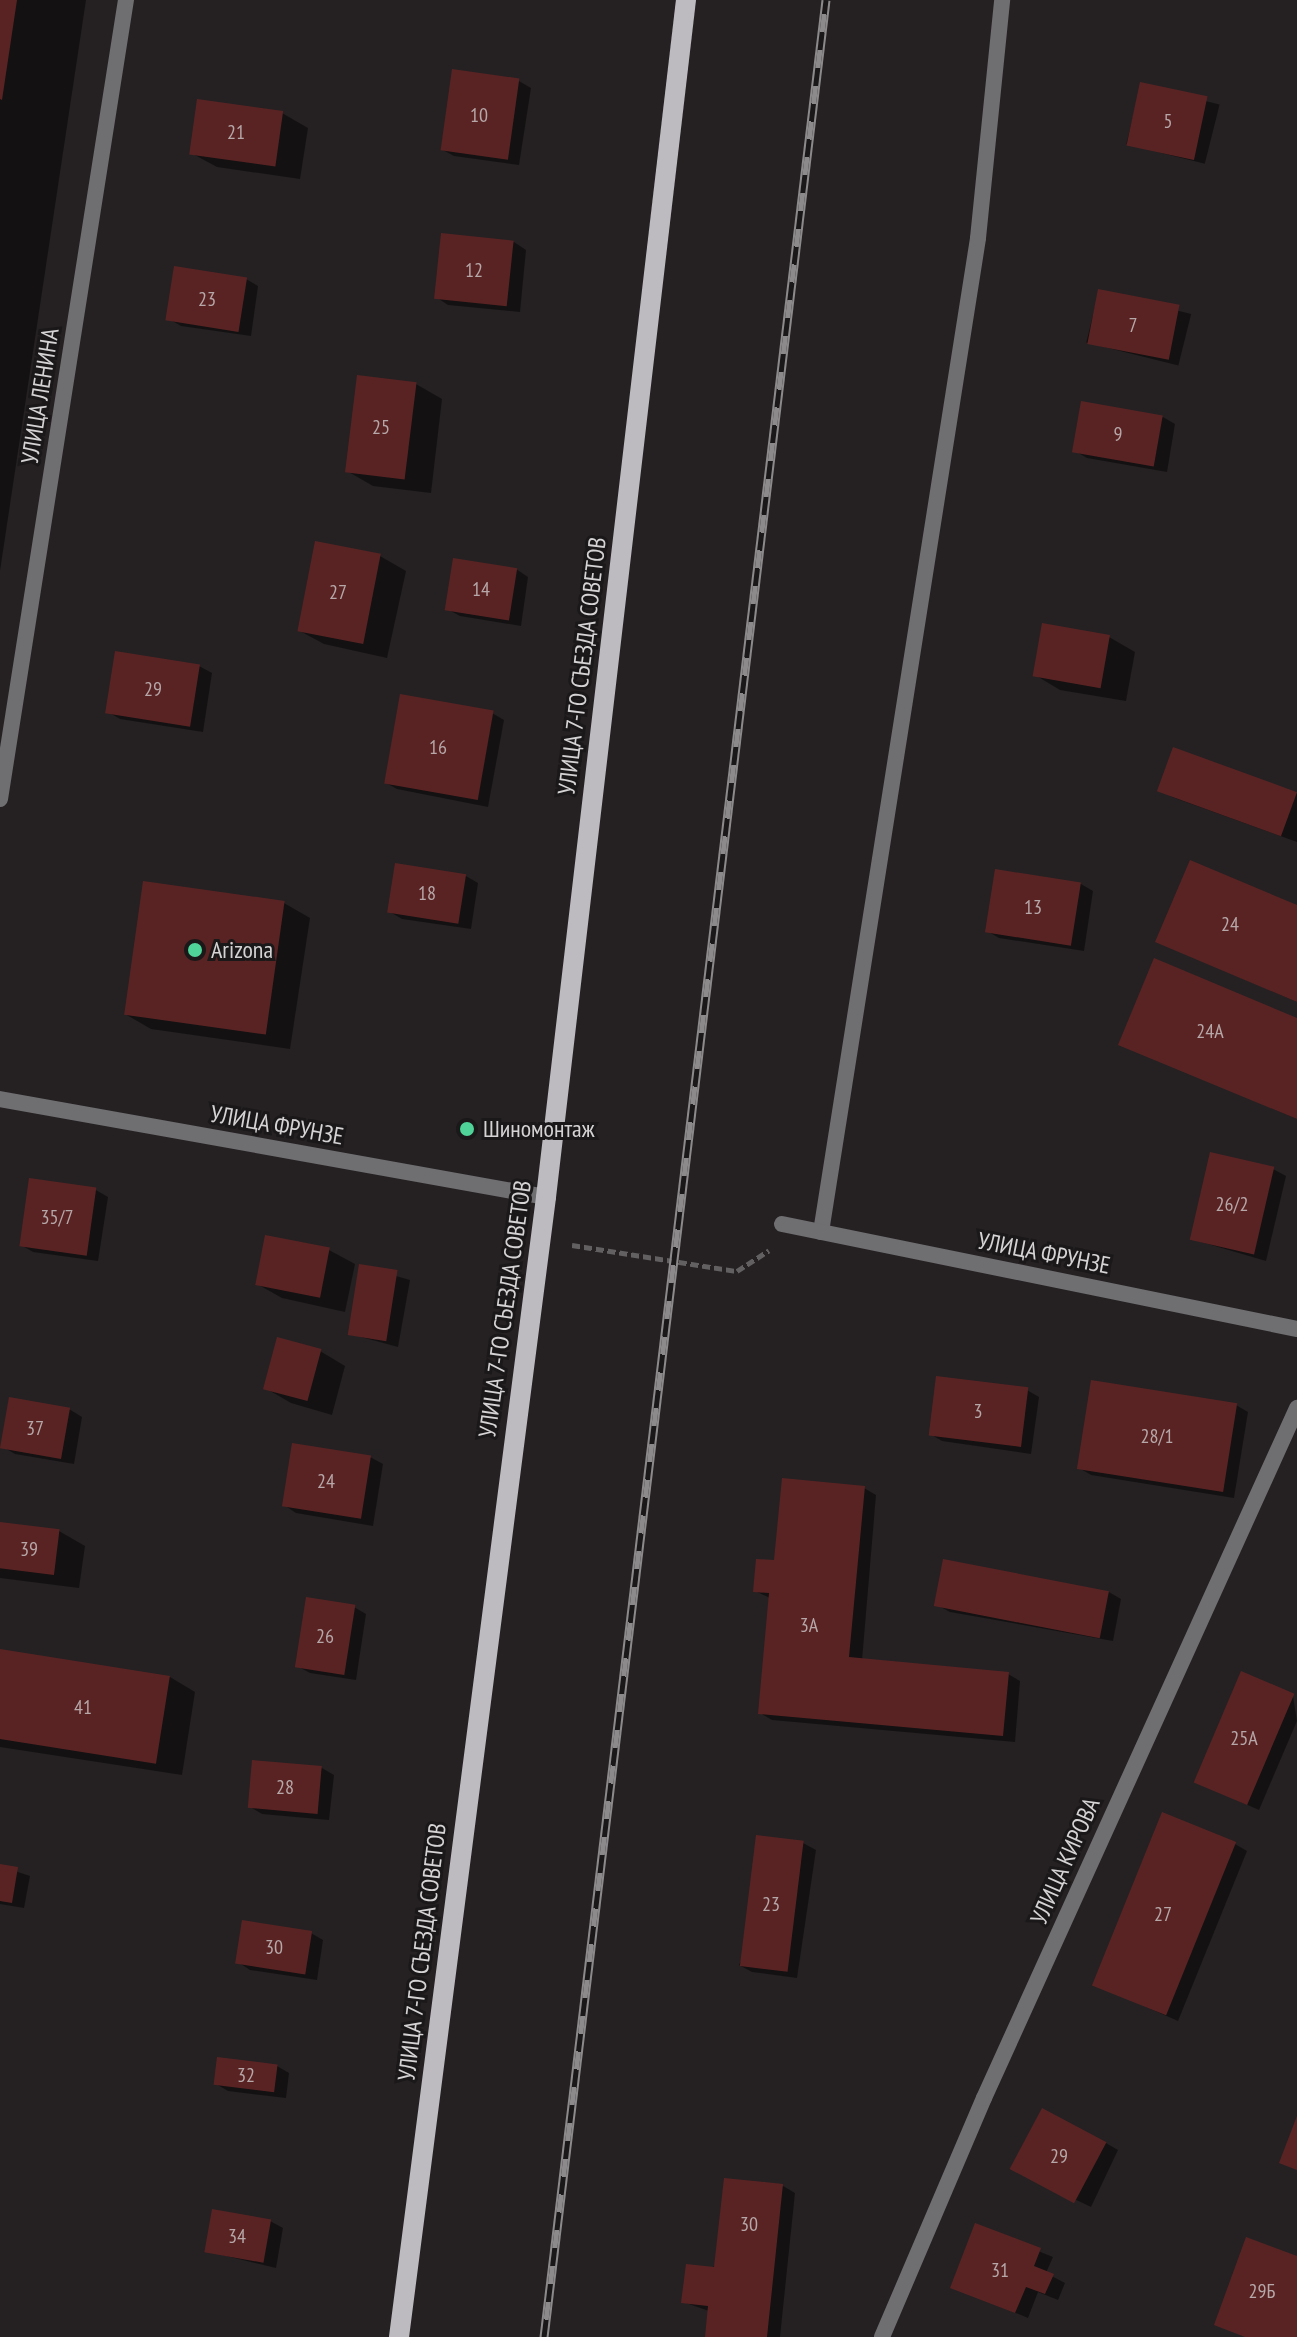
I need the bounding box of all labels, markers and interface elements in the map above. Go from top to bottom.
house number: 10 [470,103,488,127]
house number: 5 [1164,109,1172,133]
house number: 21 [227,120,245,144]
house number: 12 [465,258,483,282]
house number: 23 [198,287,216,311]
house number: 7 [1129,313,1137,337]
street label: УЛИЦА ЛЕНИНА [15,326,65,466]
house number: 25 [372,415,390,439]
house number: 9 [1114,422,1122,446]
street label: УЛИЦА 7-ГО СЪЕЗДА СОВЕТОВ [552,535,612,797]
house number: 14 [472,577,490,601]
house number: 27 [329,580,347,604]
house number: 29 [144,677,162,701]
house number: 16 [429,735,447,759]
house number: 18 [418,881,436,905]
house number: 13 [1024,895,1042,919]
house number: 24 [1221,912,1239,936]
place label: Arizona [211,936,273,964]
marker: Arizona [186,941,204,959]
house number: 24А [1196,1019,1224,1043]
street label: УЛИЦА ФРУНЗЕ [208,1099,346,1151]
place label: Шиномонтаж [483,1115,595,1143]
marker: Шиномонтаж [458,1120,476,1138]
street label: УЛИЦА 7-ГО СЪЕЗДА СОВЕТОВ [473,1178,537,1440]
house number: 26/2 [1216,1192,1248,1216]
house number: 35/7 [41,1205,73,1229]
street label: УЛИЦА ФРУНЗЕ [975,1226,1113,1280]
house number: 3 [974,1399,982,1423]
house number: 37 [26,1416,44,1440]
house number: 28/1 [1141,1424,1173,1448]
house number: 24 [317,1469,335,1493]
house number: 39 [20,1537,38,1561]
house number: 3А [800,1613,818,1637]
house number: 26 [316,1624,334,1648]
house number: 41 [74,1695,92,1719]
house number: 25А [1230,1726,1258,1750]
house number: 28 [276,1775,294,1799]
street label: УЛИЦА КИРОВА [1024,1793,1106,1929]
street label: УЛИЦА 7-ГО СЪЕЗДА СОВЕТОВ [392,1821,452,2083]
house number: 23 [762,1892,780,1916]
house number: 27 [1154,1902,1172,1926]
house number: 30 [265,1935,283,1959]
house number: 32 [237,2063,255,2087]
house number: 29 [1050,2144,1068,2168]
house number: 30 [740,2212,758,2236]
house number: 34 [228,2224,246,2248]
house number: 31 [991,2258,1009,2282]
house number: 29Б [1249,2279,1275,2303]

